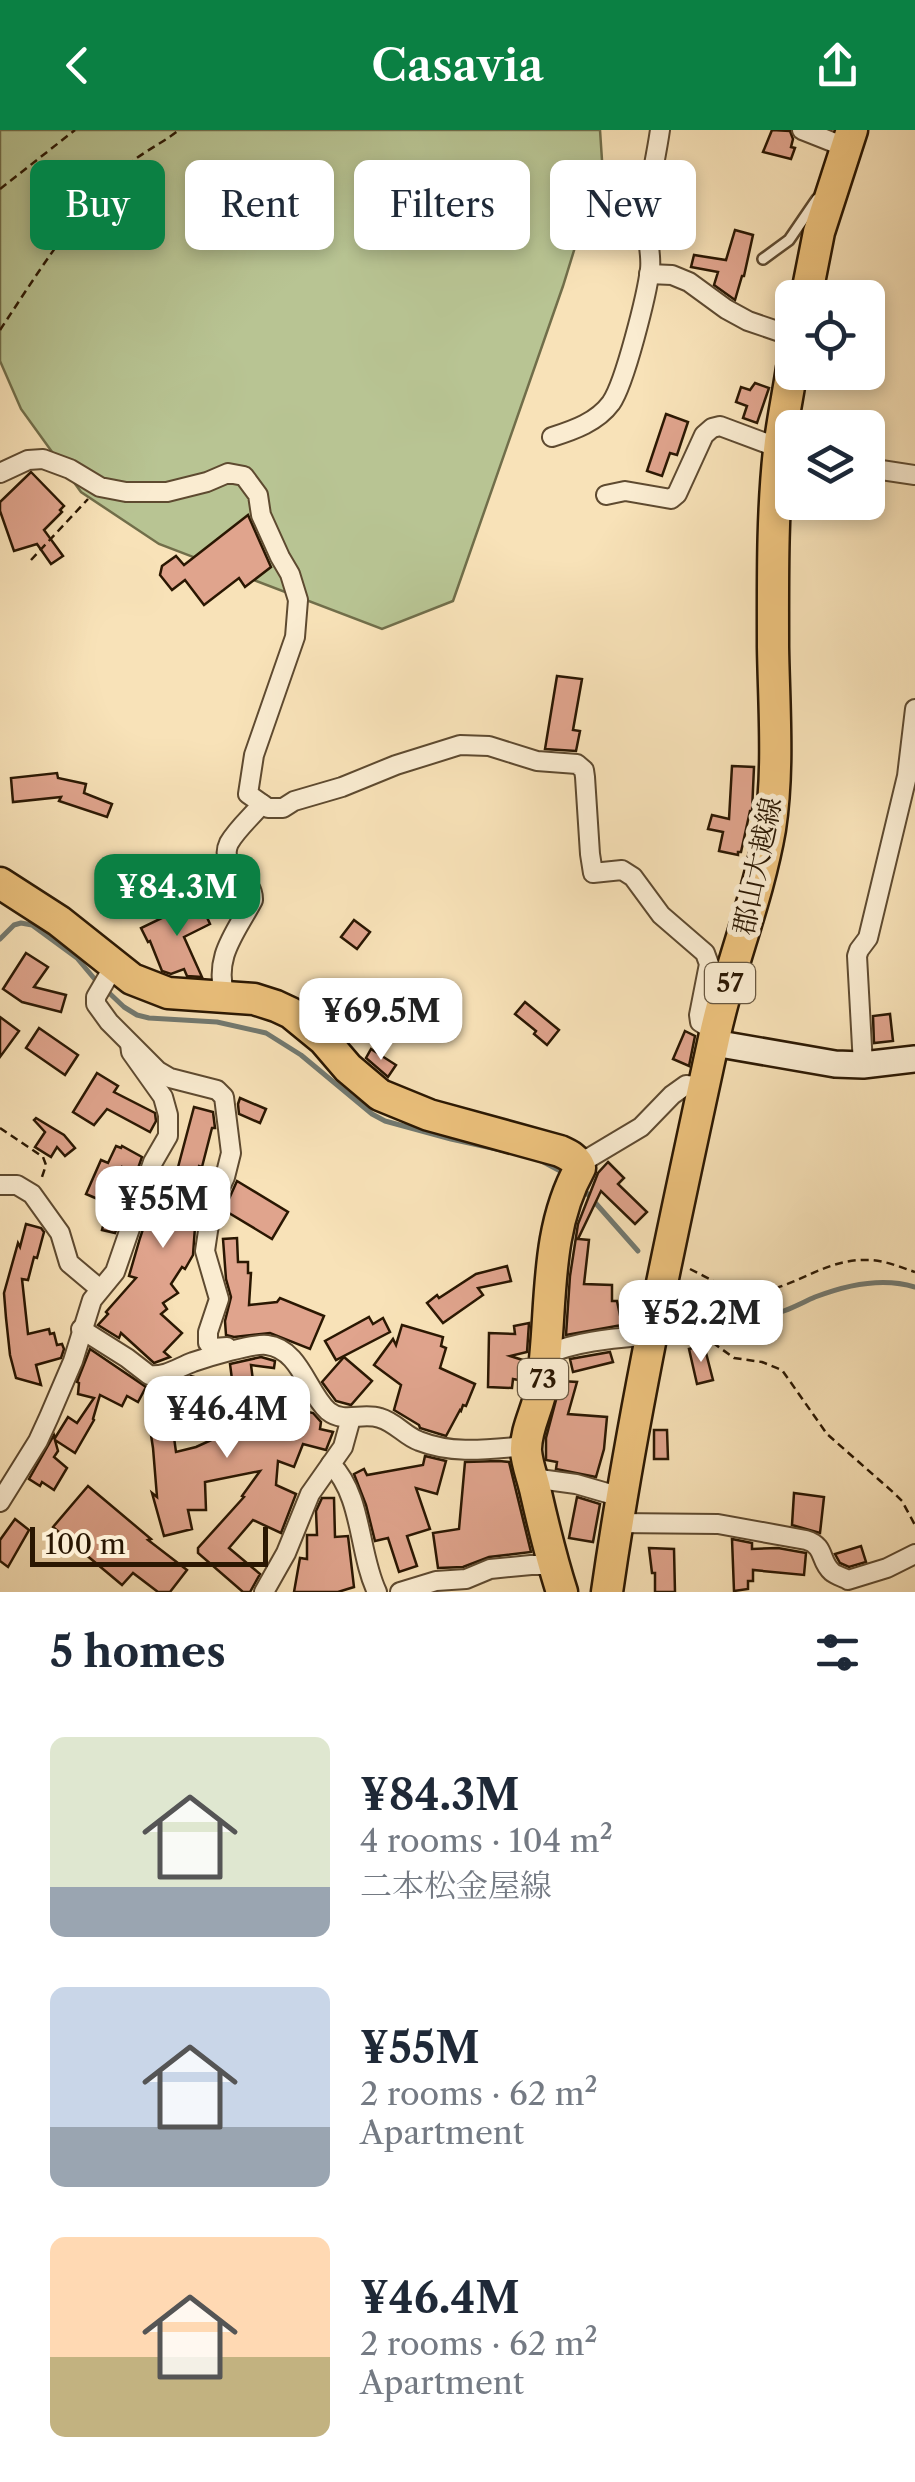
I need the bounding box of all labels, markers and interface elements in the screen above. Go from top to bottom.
text: Casavia [371,37,544,93]
icon: back [50,38,105,93]
icon: share [810,38,865,93]
chip: Buy [30,160,165,250]
chip: Rent [185,160,334,250]
chip: Filters [354,160,530,250]
chip: New [550,160,696,250]
map controls [775,280,885,520]
button: locate [775,280,885,390]
button: layers [775,410,885,520]
street label: 郡山大越線 [726,794,788,938]
pin: ¥84.3M [96,854,258,939]
text: ¥84.3M [116,867,238,906]
road number: 57 [705,963,755,1003]
pin: ¥69.5M [300,978,462,1063]
text: ¥69.5M [321,991,441,1030]
pin: ¥55M [104,1166,222,1251]
text: ¥55M [117,1179,209,1218]
pin: ¥52.2M [620,1280,782,1365]
text: ¥52.2M [641,1293,761,1332]
road number: 73 [518,1359,568,1399]
pin: ¥46.4M [146,1376,308,1461]
text: ¥46.4M [166,1389,288,1428]
scale bar [30,1522,268,1566]
text: 100 m [45,1527,126,1561]
icon: filters [810,1625,865,1680]
text: 5 homes [50,1626,226,1678]
text: ¥84.3M [360,1769,519,1821]
icon: home [130,1777,250,1897]
text: 4 rooms · 104 m² [360,1821,613,1860]
text: 二本松金屋線 [360,1866,552,1905]
text: ¥55M [360,2022,480,2074]
icon: home [130,2027,250,2147]
text: 2 rooms · 62 m² [360,2074,598,2113]
text: Apartment [360,2113,524,2152]
text: ¥46.4M [360,2272,520,2324]
icon: home [130,2277,250,2397]
text: 2 rooms · 62 m² [360,2324,598,2363]
text: Apartment [360,2363,524,2402]

